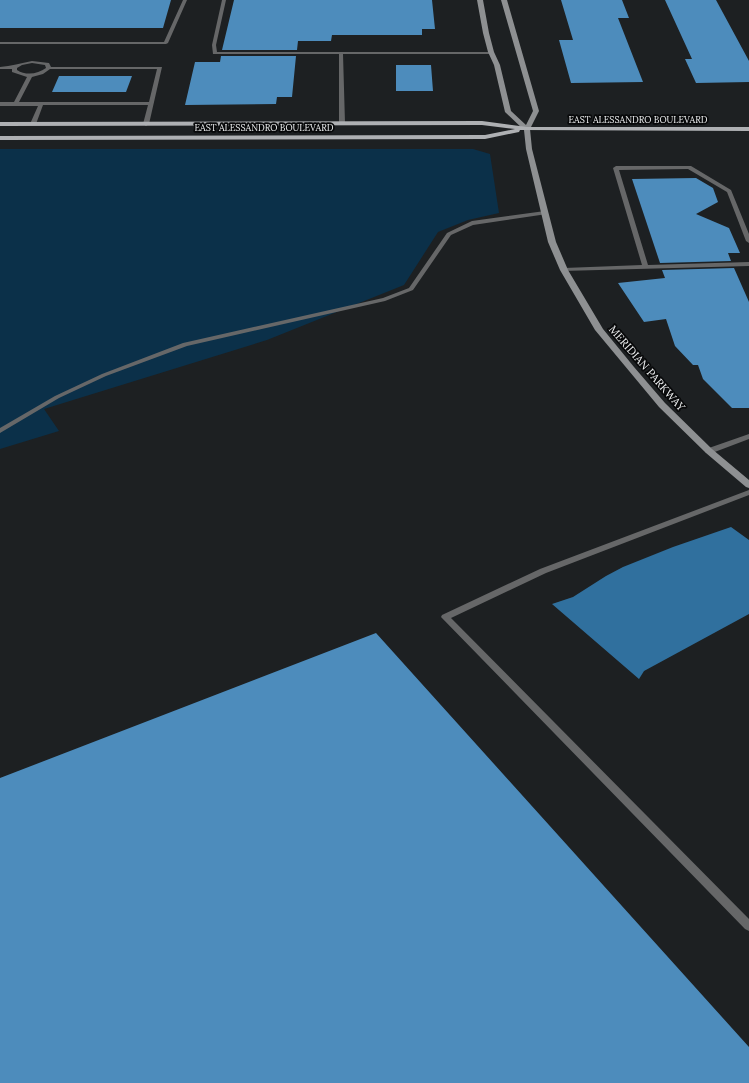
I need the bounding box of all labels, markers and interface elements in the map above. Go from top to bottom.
street label: EAST ALESSANDRO BOULEVARD [568,114,708,125]
street label: EAST ALESSANDRO BOULEVARD [194,122,334,133]
street label: MERIDIAN PARKWAY [606,322,689,414]

